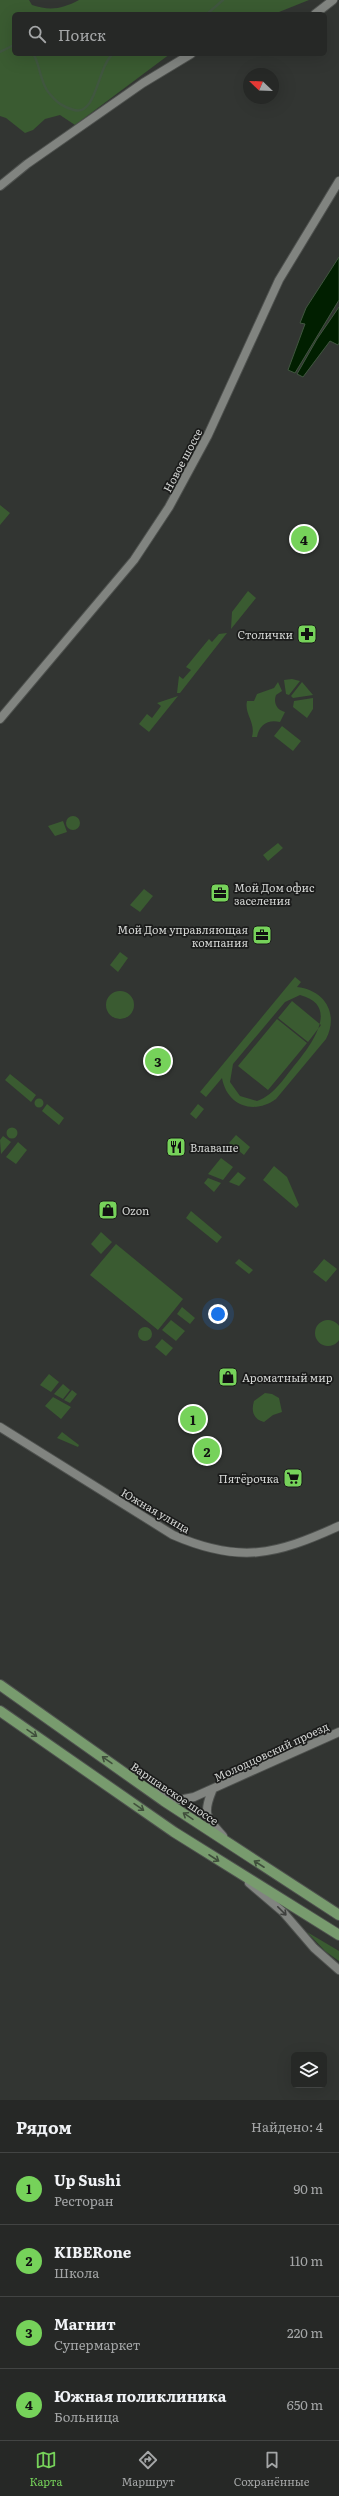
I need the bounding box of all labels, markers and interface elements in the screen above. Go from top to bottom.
search box [12,12,327,56]
icon: search [26,23,48,45]
text: Поиск [58,23,106,46]
north arrow [243,68,279,104]
street label: Новое шоссе [159,425,206,495]
pin: 4 [291,524,317,554]
pharmacy icon: Столички [296,623,318,645]
place label: Столички [238,626,293,642]
place label: Мой Дом офис заселения [234,879,315,908]
office icon: Мой Дом офис заселения [209,882,231,904]
place label: Мой Дом управляющая компания [117,921,248,950]
office icon: Мой Дом управляющая компания [251,924,273,946]
pin: 3 [145,1046,171,1076]
restaurant icon: Влаваше [165,1136,187,1158]
place label: Влаваше [190,1139,239,1155]
shop icon: Ozon [97,1199,119,1221]
place label: Ozon [122,1202,149,1218]
your location [208,1304,228,1324]
shop icon: Ароматный мир [217,1366,239,1388]
place label: Ароматный мир [242,1369,333,1385]
pin: 1 [180,1404,206,1434]
pin: 2 [194,1436,220,1466]
supermarket icon: Пятёрочка [282,1467,304,1489]
place label: Пятёрочка [218,1470,279,1486]
street label: Южная улица [119,1484,194,1536]
street label: Молодцовский проезд [211,1717,331,1785]
one-way arrow [26,1729,37,1737]
one-way arrow [101,1756,112,1764]
street label: Варшавское шоссе [128,1758,222,1828]
one-way arrow [133,1803,144,1811]
one-way arrow [182,1812,194,1820]
one-way arrow [208,1854,219,1862]
one-way arrow [253,1859,265,1867]
one-way arrow [277,1906,286,1916]
map controls [291,2052,327,2088]
button: layers [291,2052,327,2088]
text: Рядом [16,2114,72,2139]
text: Найдено: 4 [251,2117,323,2136]
text: Up Sushi [54,2168,121,2191]
text: 1 [26,2179,32,2198]
text: 90 m [293,2179,323,2198]
text: Ресторан [54,2191,114,2210]
text: KIBERone [54,2240,131,2263]
text: 2 [26,2251,32,2270]
text: 110 m [290,2251,323,2270]
text: Школа [54,2263,99,2282]
text: Магнит [54,2312,116,2335]
text: 3 [25,2323,33,2342]
text: 220 m [287,2323,323,2342]
text: Супермаркет [54,2335,140,2354]
text: Южная поликлиника [54,2384,226,2407]
text: 4 [25,2395,33,2414]
text: 650 m [287,2395,323,2414]
text: Больница [54,2407,119,2426]
tab: Карта [29,2449,62,2489]
tab: Маршрут [121,2449,175,2489]
tab: Сохранённые [234,2449,310,2489]

